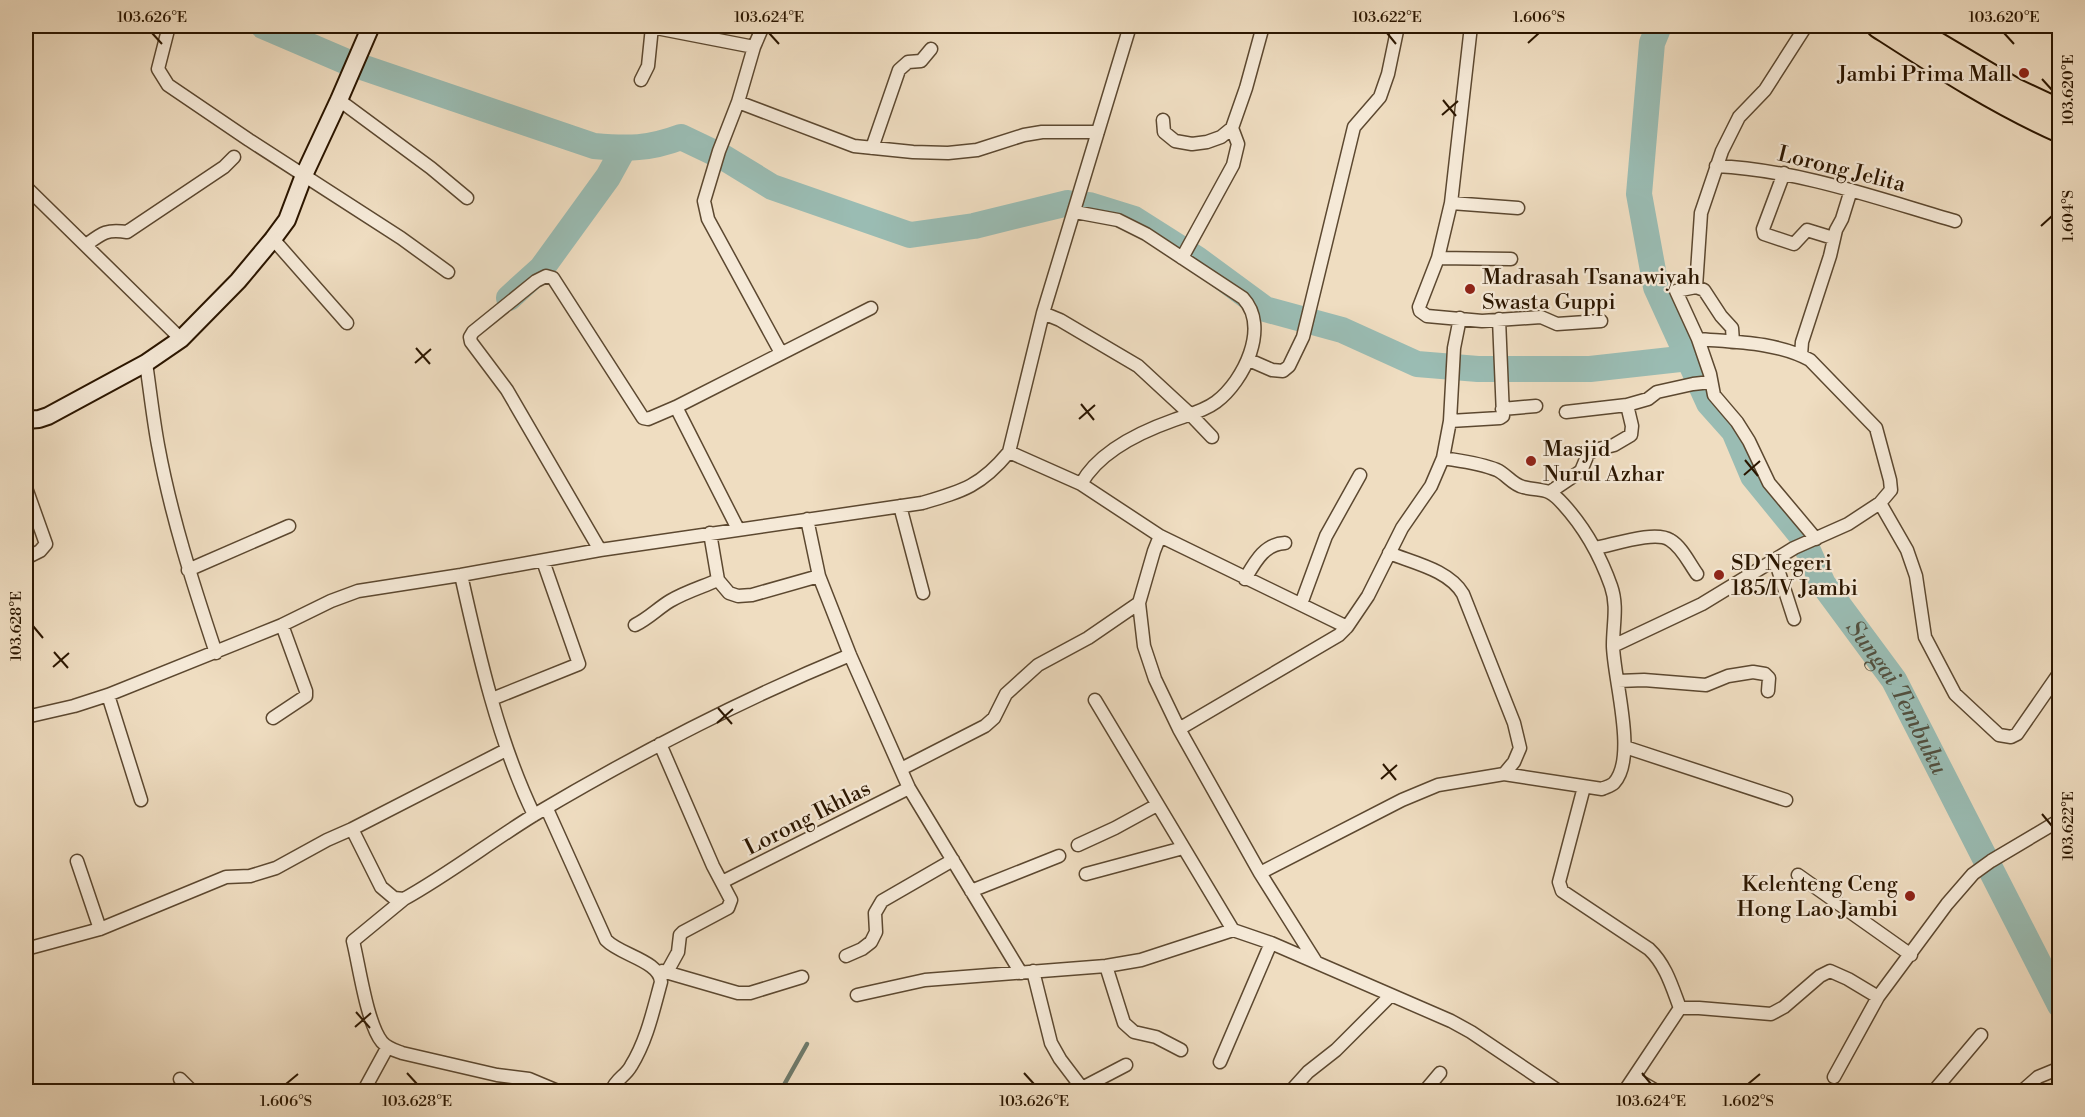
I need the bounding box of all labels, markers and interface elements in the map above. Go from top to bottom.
text: 103.626°E [117,8,187,27]
text: 103.624°E [734,8,804,27]
text: 103.622°E [1352,8,1422,27]
text: 1.606°S [1513,8,1565,27]
text: 103.620°E [1969,8,2040,27]
text: 103.620°E [2059,55,2078,126]
place label: Jambi Prima Mall [1836,61,2012,88]
marker: Jambi Prima Mall [2017,66,2031,80]
street label: Lorong Jelita [1775,141,1909,199]
text: 1.604°S [2059,190,2078,242]
place label: Madrasah Tsanawiyah Swasta Guppi [1482,264,1700,316]
marker: Madrasah Tsanawiyah Swasta Guppi [1463,282,1477,296]
place label: Masjid Nurul Azhar [1543,436,1665,488]
marker: Masjid Nurul Azhar [1524,454,1538,468]
place label: SD Negeri 185/IV Jambi [1731,550,1858,602]
marker: SD Negeri 185/IV Jambi [1712,568,1726,582]
text: 103.628°E [7,591,26,661]
water label: Sungai Tembuku [1839,614,1954,780]
street label: Lorong Ikhlas [740,775,875,862]
text: 103.622°E [2059,791,2078,861]
place label: Kelenteng Ceng Hong Lao Jambi [1737,871,1899,923]
marker: Kelenteng Ceng Hong Lao Jambi [1903,889,1917,903]
text: 1.606°S [260,1092,312,1111]
text: 103.628°E [382,1092,452,1111]
text: 103.626°E [999,1092,1069,1111]
text: 103.624°E [1616,1092,1686,1111]
text: 1.602°S [1722,1092,1774,1111]

